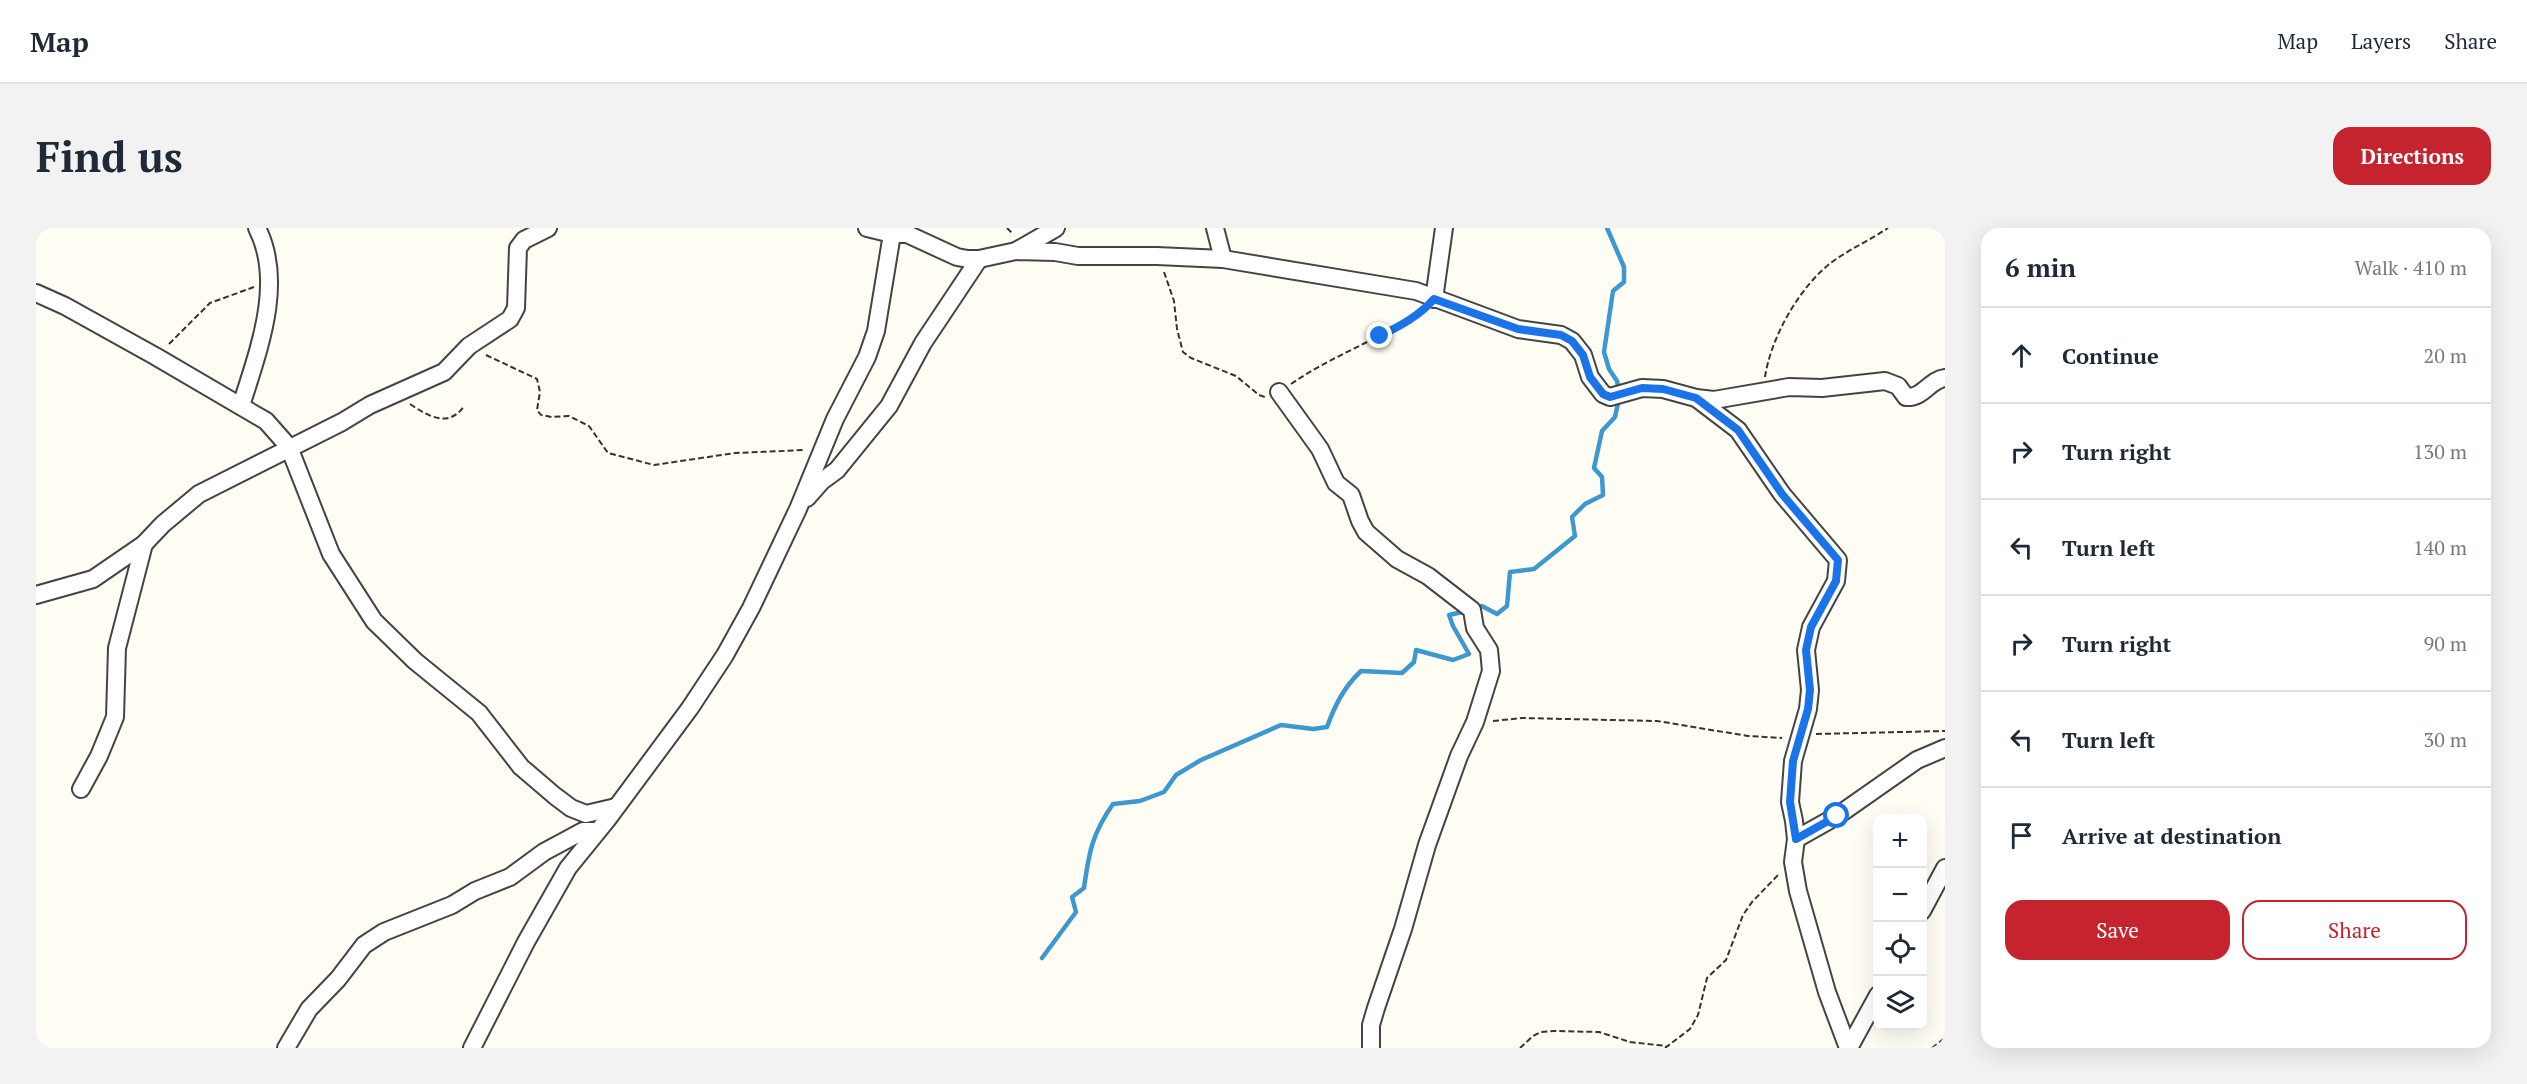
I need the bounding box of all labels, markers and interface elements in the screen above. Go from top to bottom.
text: Map [30,23,89,60]
text: Map [2277,27,2318,55]
text: Layers [2351,27,2411,55]
text: Share [2444,27,2497,55]
button: Directions [2333,127,2491,185]
text: Find us [36,128,183,184]
text: 6 min [2005,250,2076,284]
text: Walk · 410 m [2355,254,2467,281]
route end [1366,322,1392,348]
icon: ahead [2005,339,2038,372]
text: Continue [2062,341,2159,370]
text: 20 m [2424,342,2467,369]
icon: right [2005,435,2038,468]
text: Turn right [2062,437,2171,466]
text: 130 m [2413,438,2467,465]
icon: left [2005,531,2038,564]
text: Turn left [2062,533,2155,562]
text: 140 m [2413,534,2467,561]
icon: right [2005,627,2038,660]
text: Turn right [2062,629,2171,658]
text: 90 m [2424,630,2467,657]
icon: left [2005,723,2038,756]
text: Turn left [2062,725,2155,754]
text: 30 m [2424,726,2467,753]
route start [1823,802,1849,828]
map controls [1873,814,1927,1030]
button: + [1873,814,1927,868]
icon: arrive [2005,819,2038,852]
text: Arrive at destination [2062,821,2281,850]
button: − [1873,868,1927,922]
button: Save [2005,900,2230,960]
button: Share [2242,900,2467,960]
button: locate [1873,922,1927,976]
button: layers [1873,976,1927,1030]

